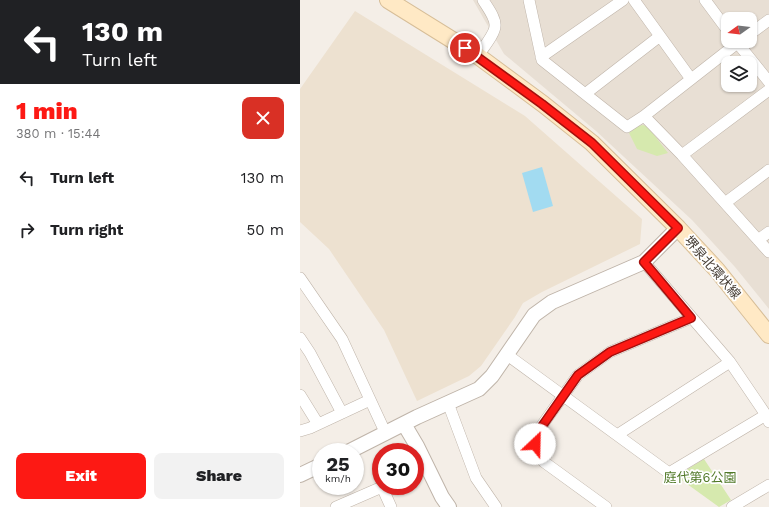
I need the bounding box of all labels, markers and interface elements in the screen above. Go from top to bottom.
north arrow [721,12,757,48]
map controls [721,12,757,92]
text: 130 m [82,15,163,48]
icon: left [16,16,68,68]
pin [448,31,482,65]
icon: arrive [454,37,476,59]
text: Turn left [82,49,157,70]
button: layers [721,56,757,92]
text: 1 min [16,97,78,125]
button: close [242,97,284,139]
text: 380 m · 15:44 [16,126,100,141]
icon: left [16,167,38,189]
text: Turn left [50,169,114,187]
text: 130 m [241,169,284,187]
icon: right [16,219,38,241]
text: Turn right [50,221,123,239]
text: 50 m [247,221,284,239]
street label: 堺泉北環状線 [681,233,744,302]
position arrow [514,423,556,465]
speed limit sign: 30 [372,443,424,495]
text: 25 [326,452,350,476]
button: Exit [16,453,146,499]
button: Share [154,453,284,499]
park label: 庭代第6公園 [664,470,736,485]
text: km/h [325,473,351,484]

